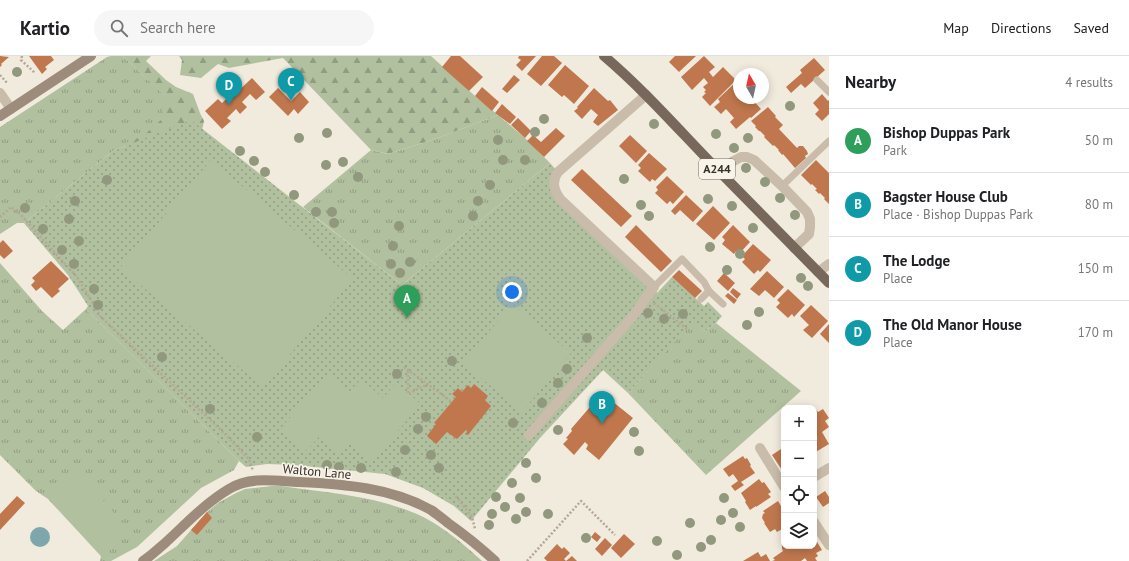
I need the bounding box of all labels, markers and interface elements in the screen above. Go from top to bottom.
search box [94,10,374,46]
text: Kartio [20,16,70,40]
icon: search [108,17,130,39]
text: Search here [140,18,216,37]
text: Map [943,19,969,37]
text: Directions [991,19,1051,37]
text: Saved [1073,19,1109,37]
pin: C [278,68,304,101]
north arrow [733,68,769,104]
text: Nearby [845,71,896,93]
pin: D [216,72,242,105]
text: 4 results [1065,74,1113,91]
text: Bishop Duppas Park [883,123,1010,142]
text: A [854,132,862,149]
text: 50 m [1085,132,1113,149]
text: Park [883,142,907,159]
road number: A244 [699,159,735,179]
text: Bagster House Club [883,187,1008,206]
text: B [854,196,862,213]
text: 80 m [1085,196,1113,213]
text: Place · Bishop Duppas Park [883,206,1033,223]
text: The Lodge [883,251,950,270]
text: C [854,260,862,277]
text: 150 m [1078,260,1113,277]
text: Place [883,270,913,287]
your location [502,282,522,302]
pin: A [394,285,420,318]
text: The Old Manor House [883,315,1022,334]
text: D [854,324,862,341]
text: 170 m [1078,324,1113,341]
text: Place [883,334,913,351]
pin: B [589,391,615,424]
map controls [781,405,817,549]
button: + [781,405,817,441]
button: − [781,441,817,477]
street label: Walton Lane [282,460,352,483]
button: locate [781,477,817,513]
button: layers [781,513,817,549]

